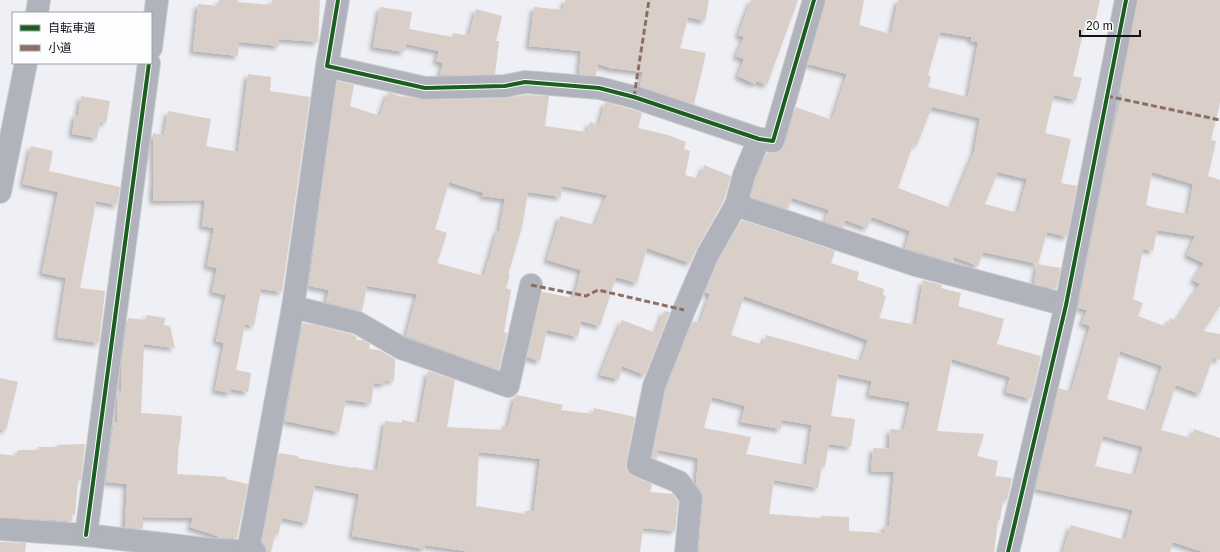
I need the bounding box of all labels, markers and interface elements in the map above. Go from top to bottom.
legend [12,12,152,64]
scale bar [1080,12,1140,38]
text: 20 m [1086,19,1113,33]
text: 自転車道 [48,21,96,35]
text: 小道 [48,41,72,55]

